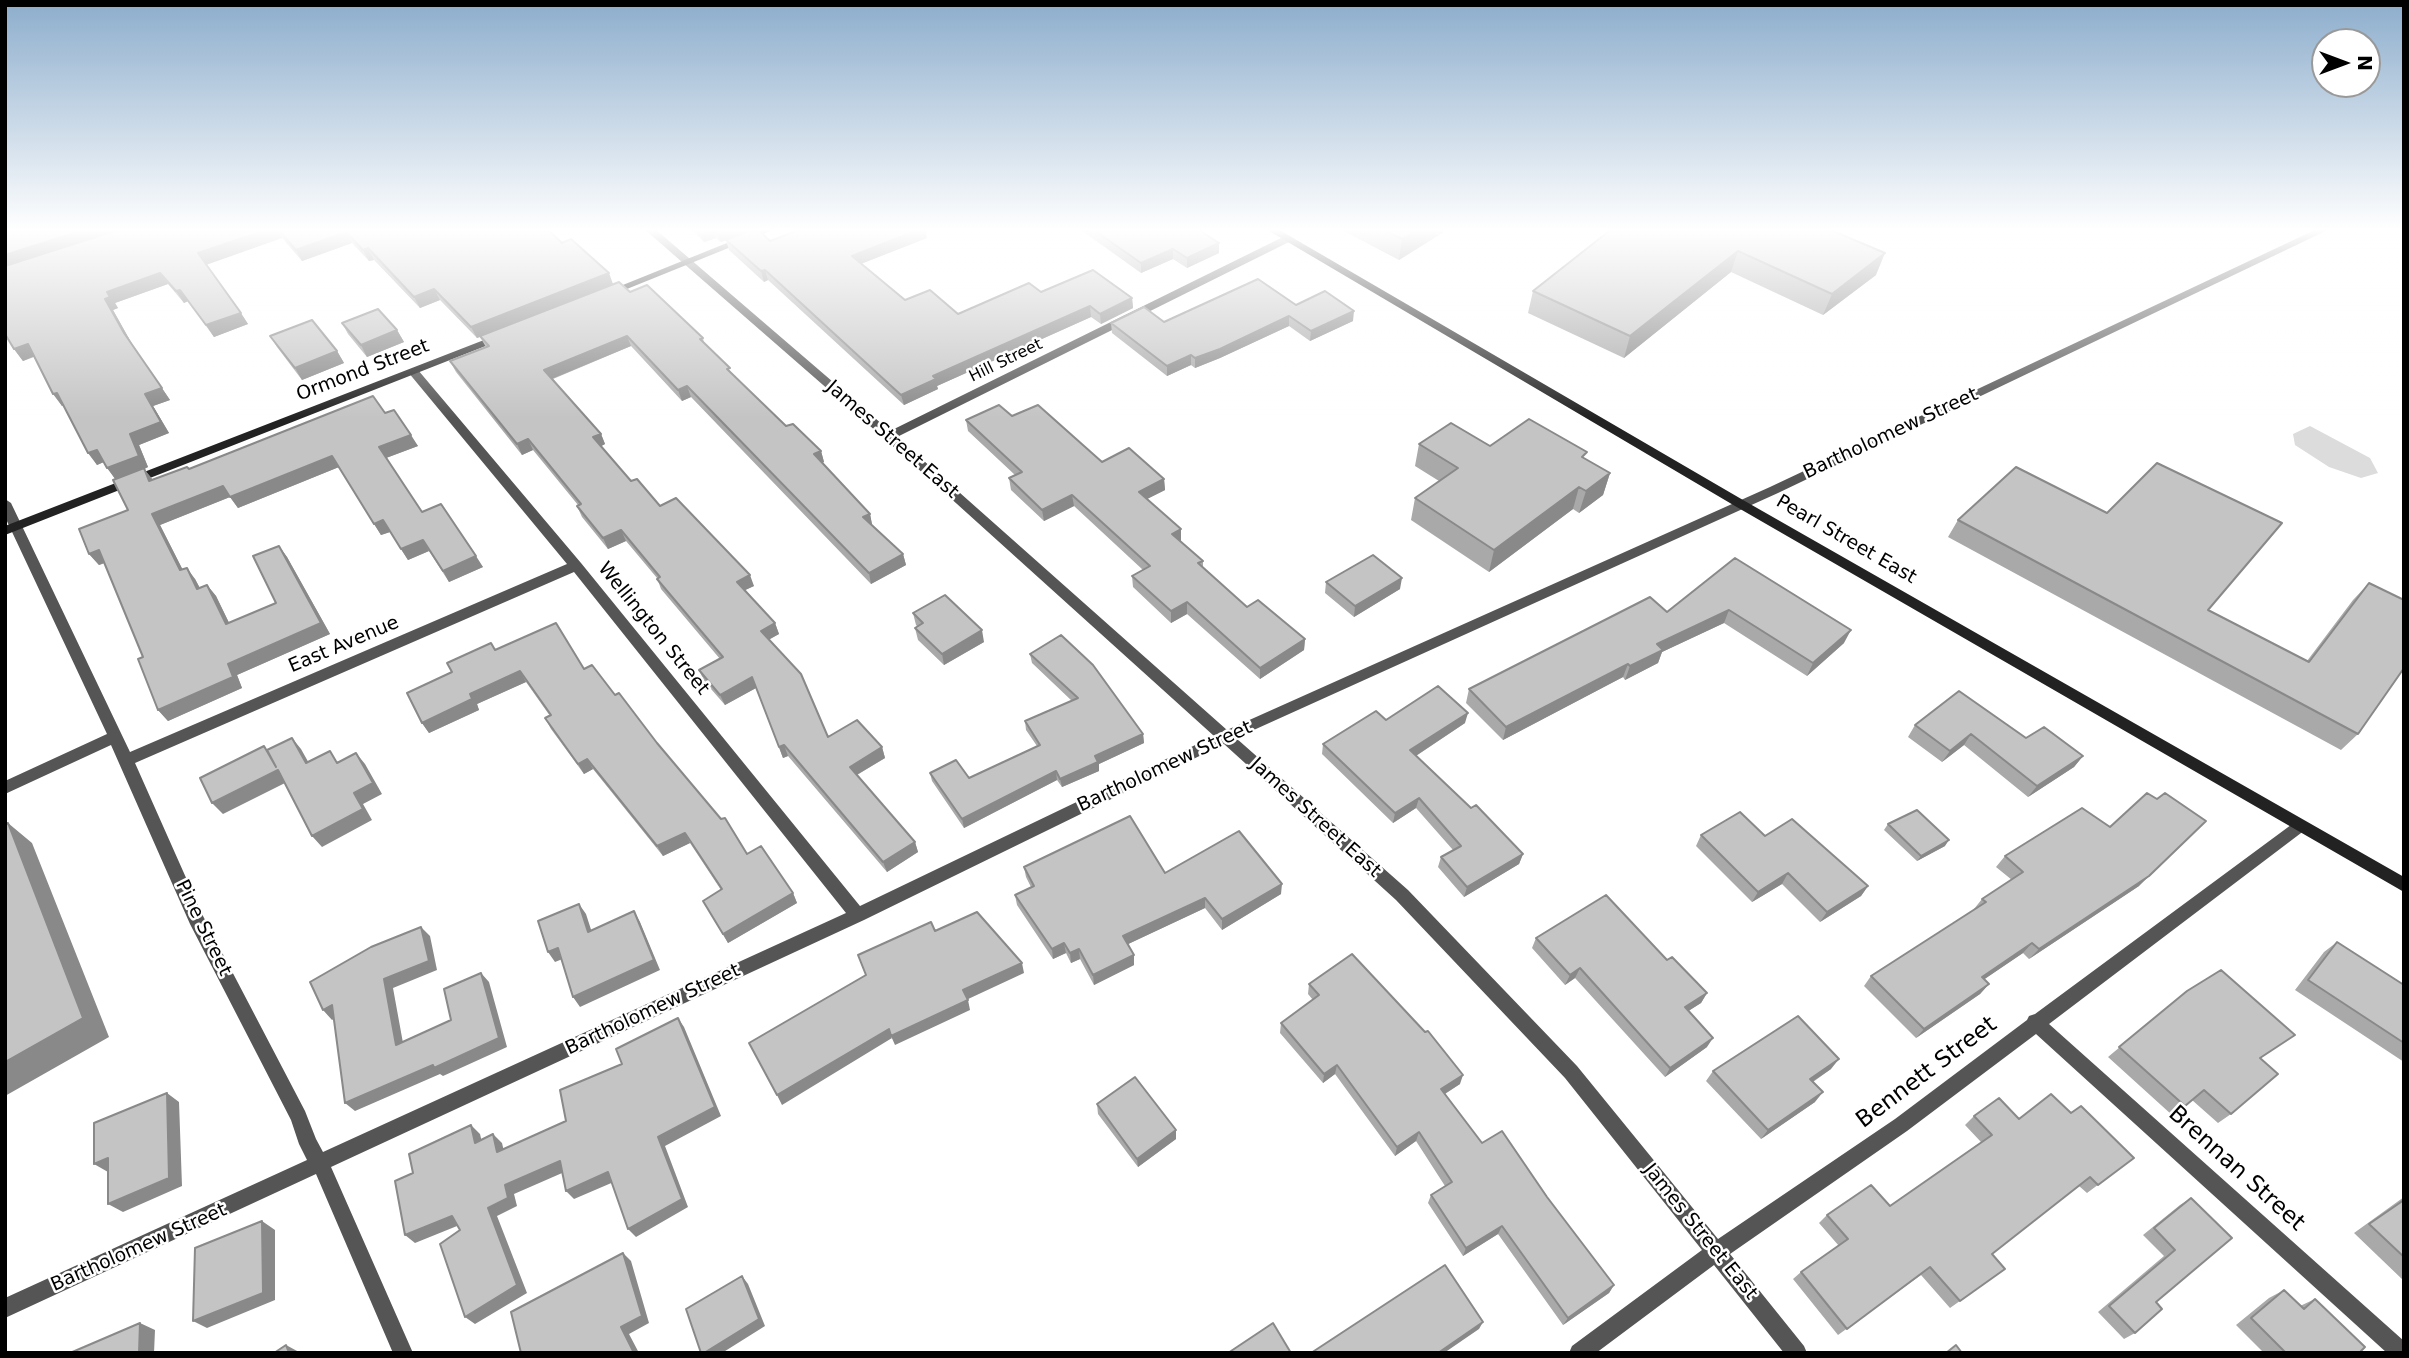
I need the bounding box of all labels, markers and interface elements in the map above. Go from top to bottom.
north arrow [2311,28,2381,98]
text: N [2354,55,2376,71]
street label: Ormond Street [293,335,433,407]
street label: Hill Street [966,335,1046,387]
street label: James Street East [821,376,963,504]
street label: Bartholomew Street [1800,384,1982,484]
street label: Pearl Street East [1772,491,1920,589]
street label: Wellington Street [592,558,714,700]
street label: East Avenue [285,612,403,678]
street label: Bartholomew Street [1074,717,1256,817]
street label: James Street East [1245,753,1385,883]
street label: Pine Street [170,876,236,980]
street label: Bartholomew Street [562,960,744,1060]
street label: Bennett Street [1851,1011,2003,1135]
street label: Brennan Street [2162,1101,2310,1237]
street label: James Street East [1638,1159,1762,1305]
street label: Bartholomew Street [48,1199,230,1297]

